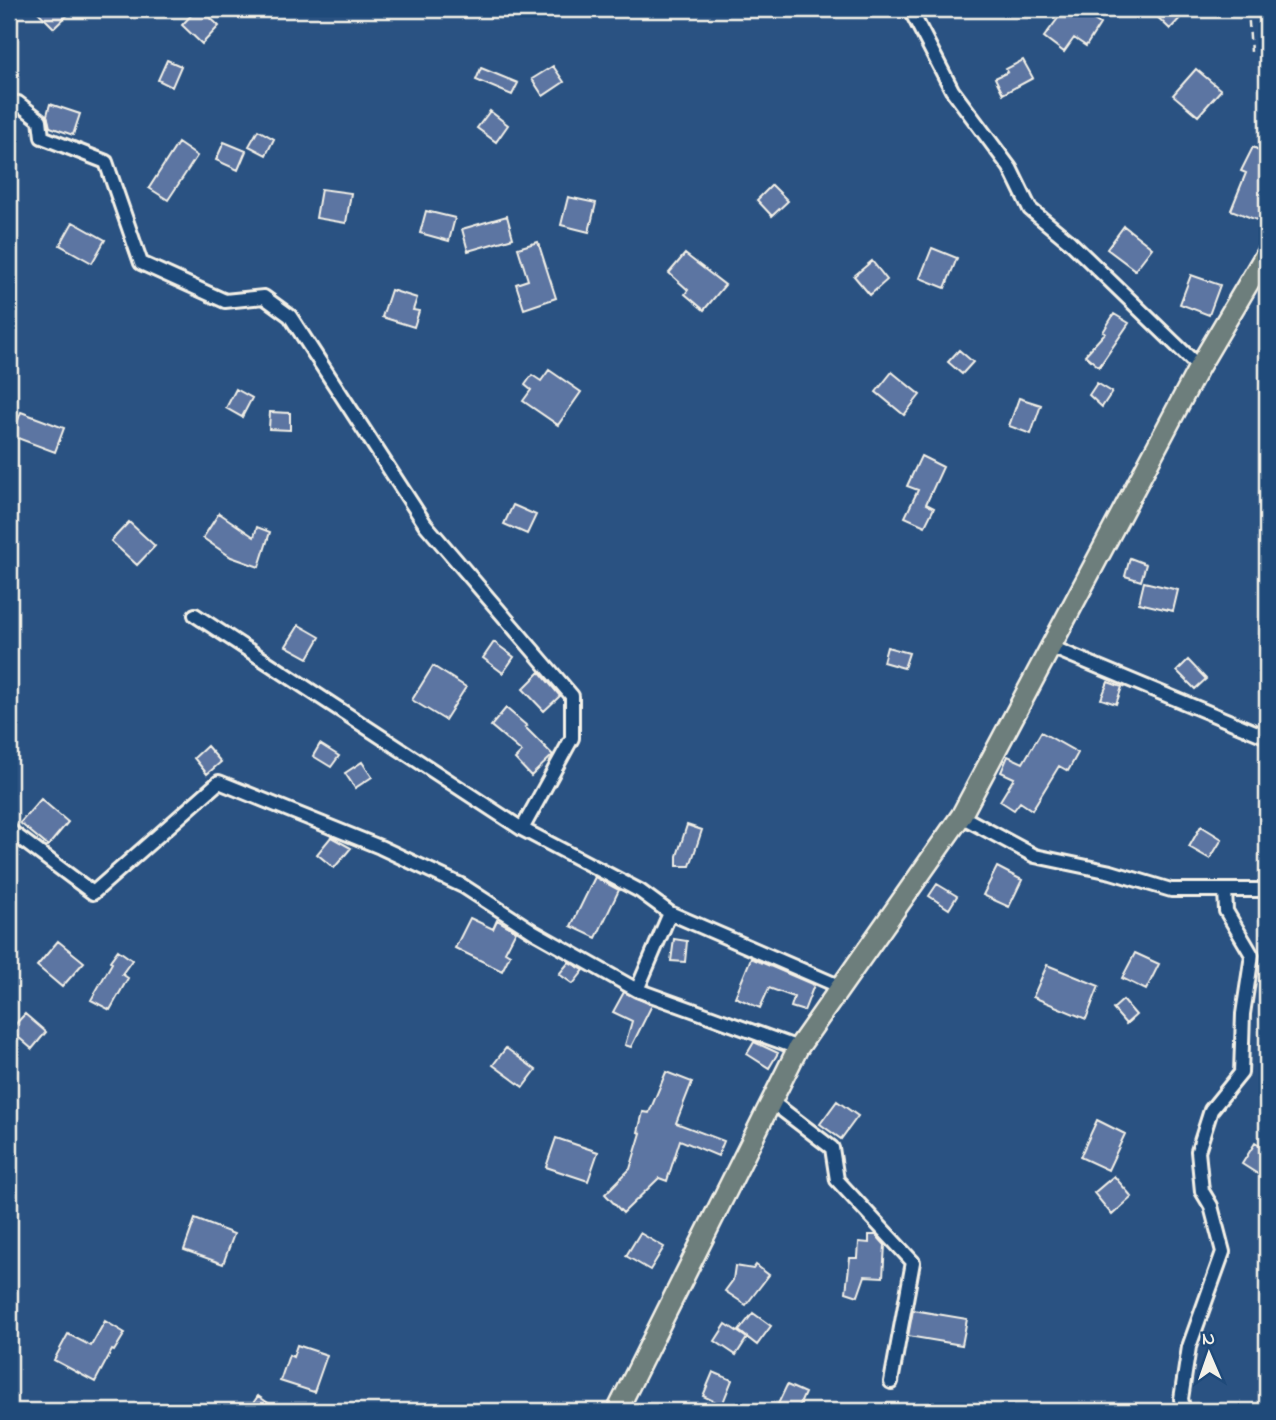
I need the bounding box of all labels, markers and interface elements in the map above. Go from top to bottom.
north arrow [1174,1318,1244,1388]
text: N [1202,1326,1216,1353]

